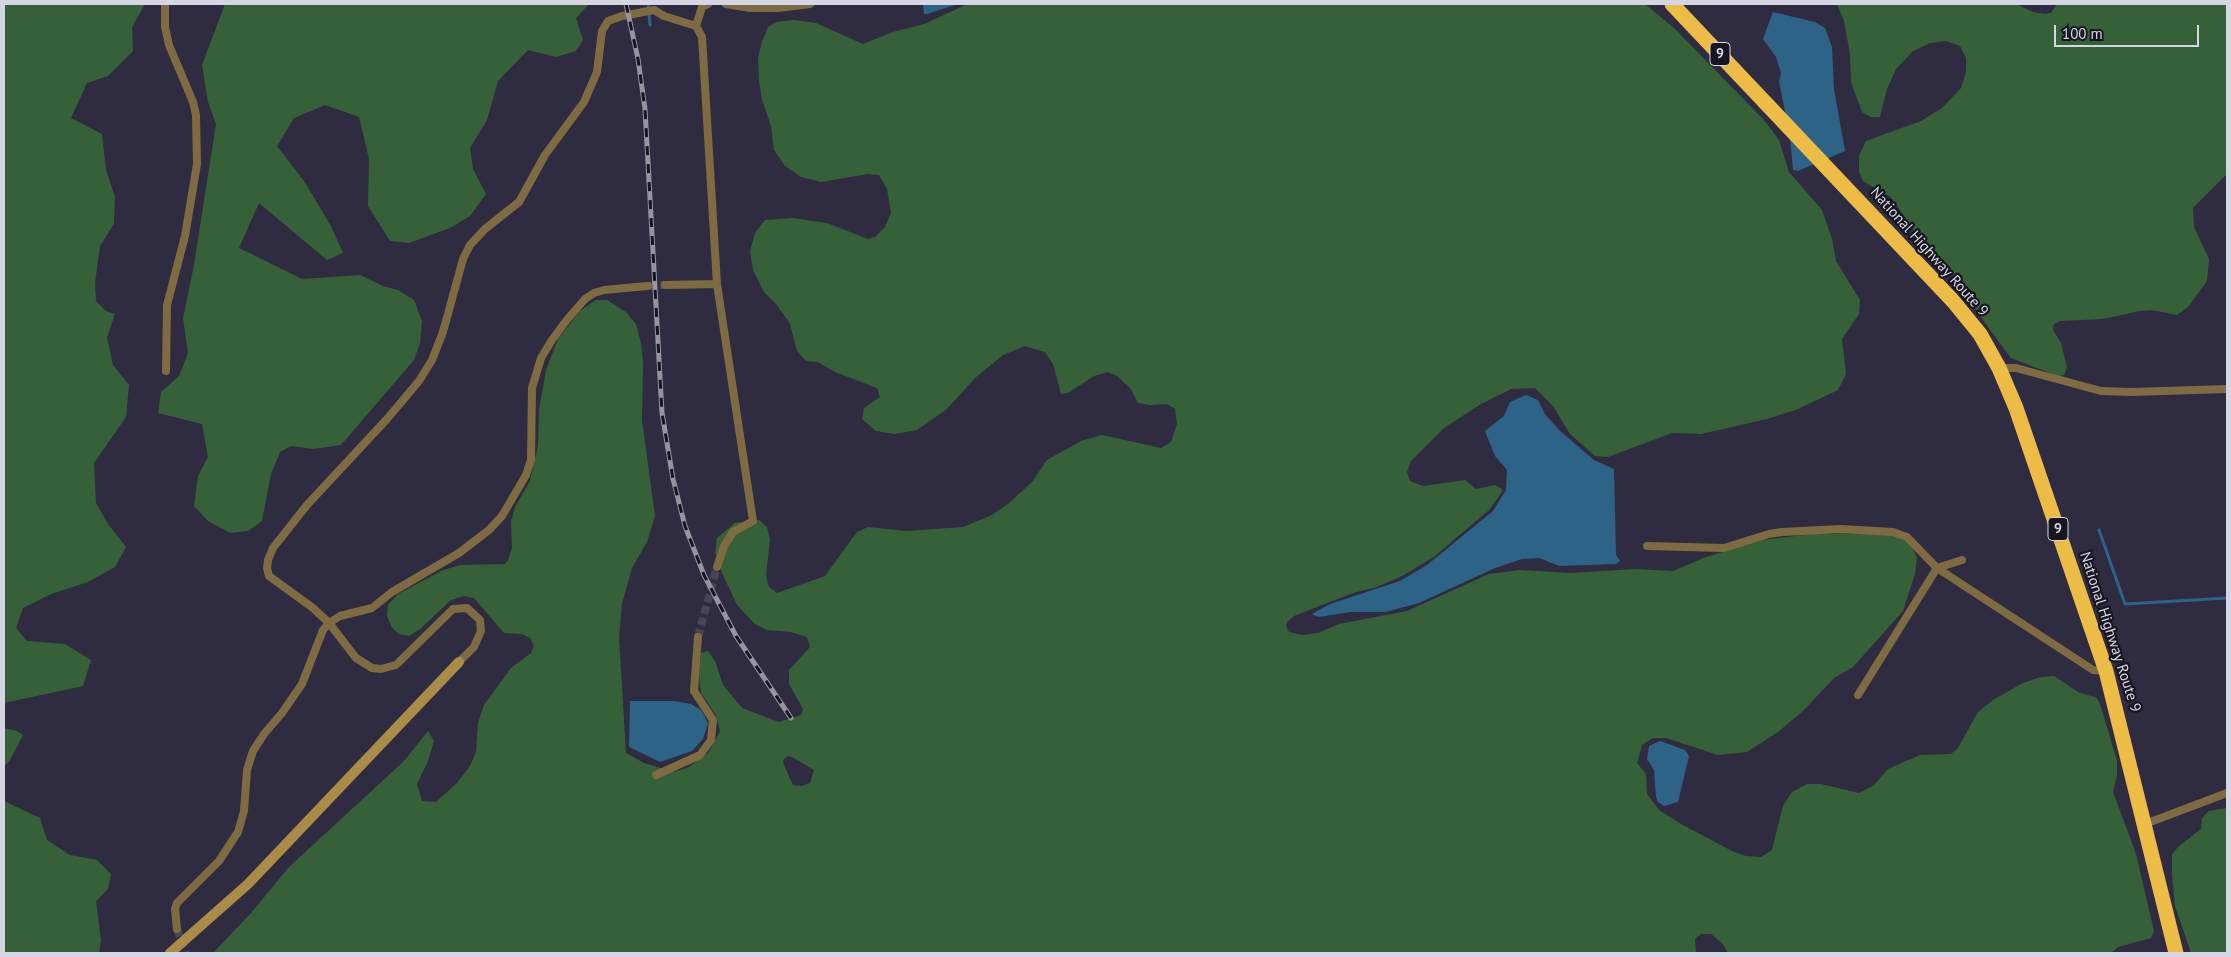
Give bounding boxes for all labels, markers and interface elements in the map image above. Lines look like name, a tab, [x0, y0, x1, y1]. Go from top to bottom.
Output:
scale bar	[2056, 15, 2201, 47]
text: 100 m	[2062, 24, 2103, 43]
road number: 9	[1710, 42, 1730, 66]
street label: National Highway Route 9	[1866, 184, 1992, 320]
road number: 9	[2048, 518, 2068, 540]
street label: National Highway Route 9	[2076, 550, 2144, 714]

